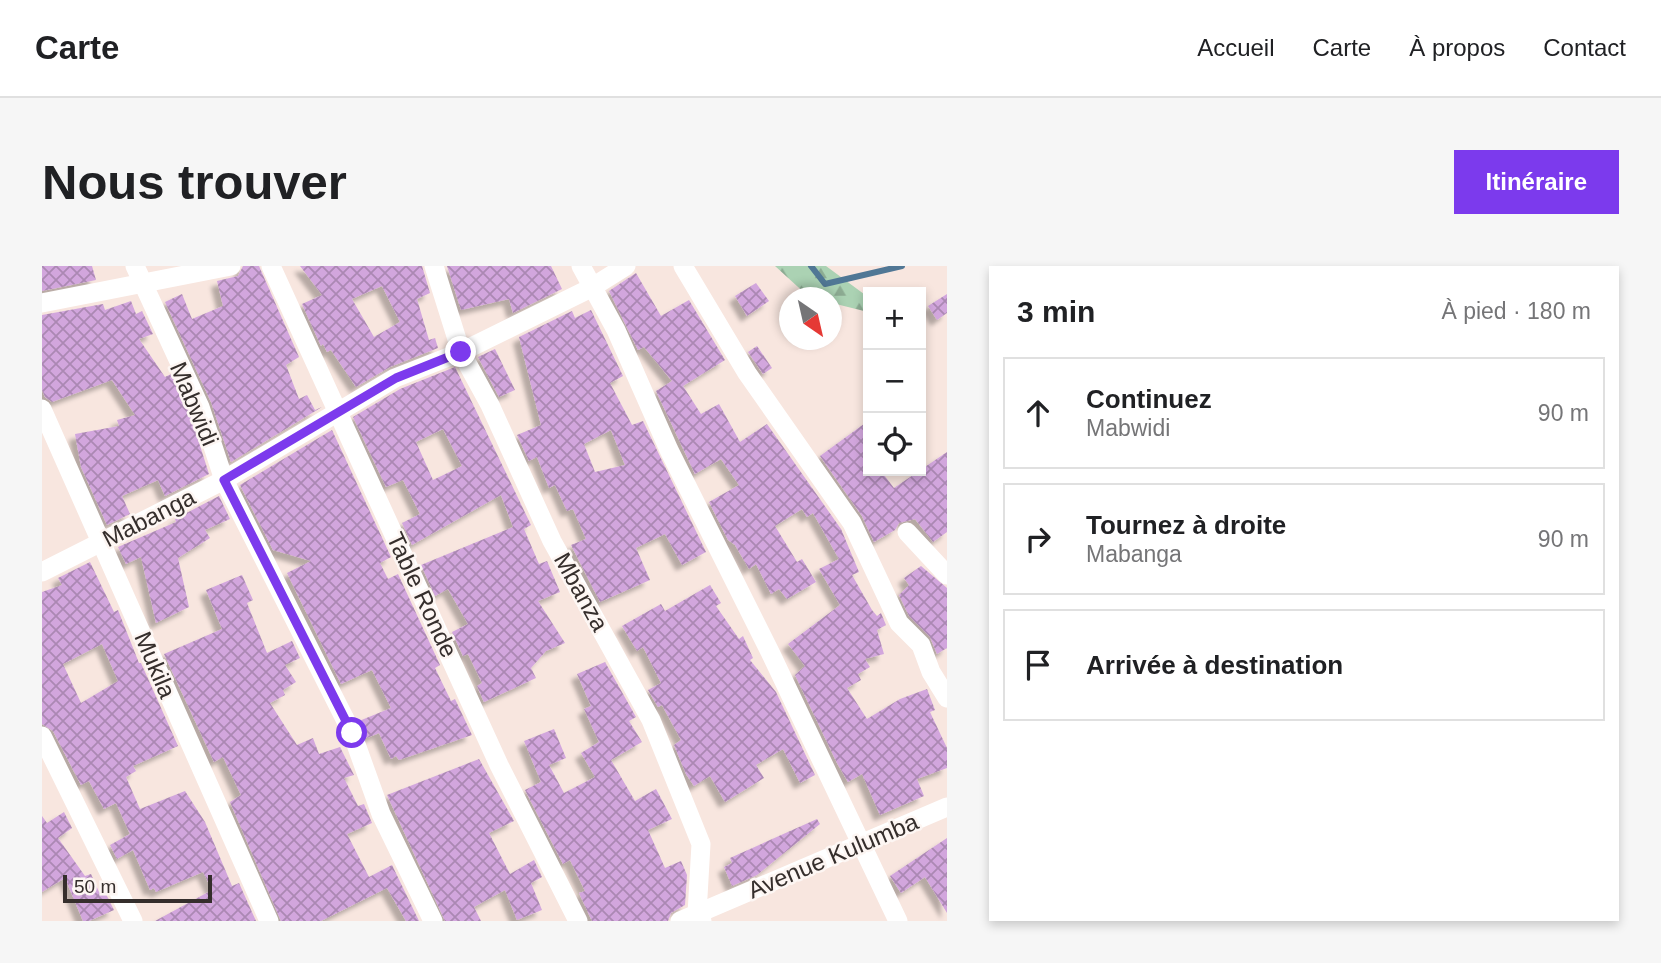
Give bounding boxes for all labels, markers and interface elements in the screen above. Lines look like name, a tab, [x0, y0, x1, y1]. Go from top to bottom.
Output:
text: Carte	[35, 29, 119, 66]
text: Accueil	[1197, 34, 1275, 61]
text: Carte	[1313, 34, 1371, 61]
text: À propos	[1409, 34, 1505, 61]
text: Contact	[1543, 34, 1626, 61]
button: Itinéraire	[1454, 150, 1619, 214]
text: Nous trouver	[42, 155, 347, 209]
north arrow	[779, 287, 842, 350]
map controls	[863, 287, 926, 476]
button: +	[863, 287, 926, 350]
text: 3 min	[1017, 295, 1095, 328]
text: À pied · 180 m	[1441, 298, 1591, 324]
route end	[445, 336, 476, 367]
button: −	[863, 350, 926, 413]
street label: Mabwidi	[165, 358, 224, 450]
text: Continuez	[1086, 384, 1212, 414]
icon: ahead	[1019, 394, 1057, 432]
text: 90 m	[1538, 400, 1589, 426]
button: locate	[863, 413, 926, 476]
text: Mabwidi	[1086, 415, 1170, 441]
street label: Mabanga	[98, 483, 200, 552]
text: Tournez à droite	[1086, 510, 1286, 540]
icon: right	[1019, 520, 1057, 558]
text: 90 m	[1538, 526, 1589, 552]
street label: Table Ronde	[382, 528, 463, 662]
text: Mabanga	[1086, 541, 1182, 567]
street label: Mbanza	[549, 548, 614, 636]
street label: Mukila	[129, 628, 182, 703]
icon: arrive	[1019, 646, 1057, 684]
text: Arrivée à destination	[1086, 650, 1343, 680]
route start	[336, 717, 367, 748]
street label: Avenue Kulumba	[744, 807, 923, 904]
scale bar	[63, 872, 212, 904]
text: 50 m	[74, 876, 116, 897]

